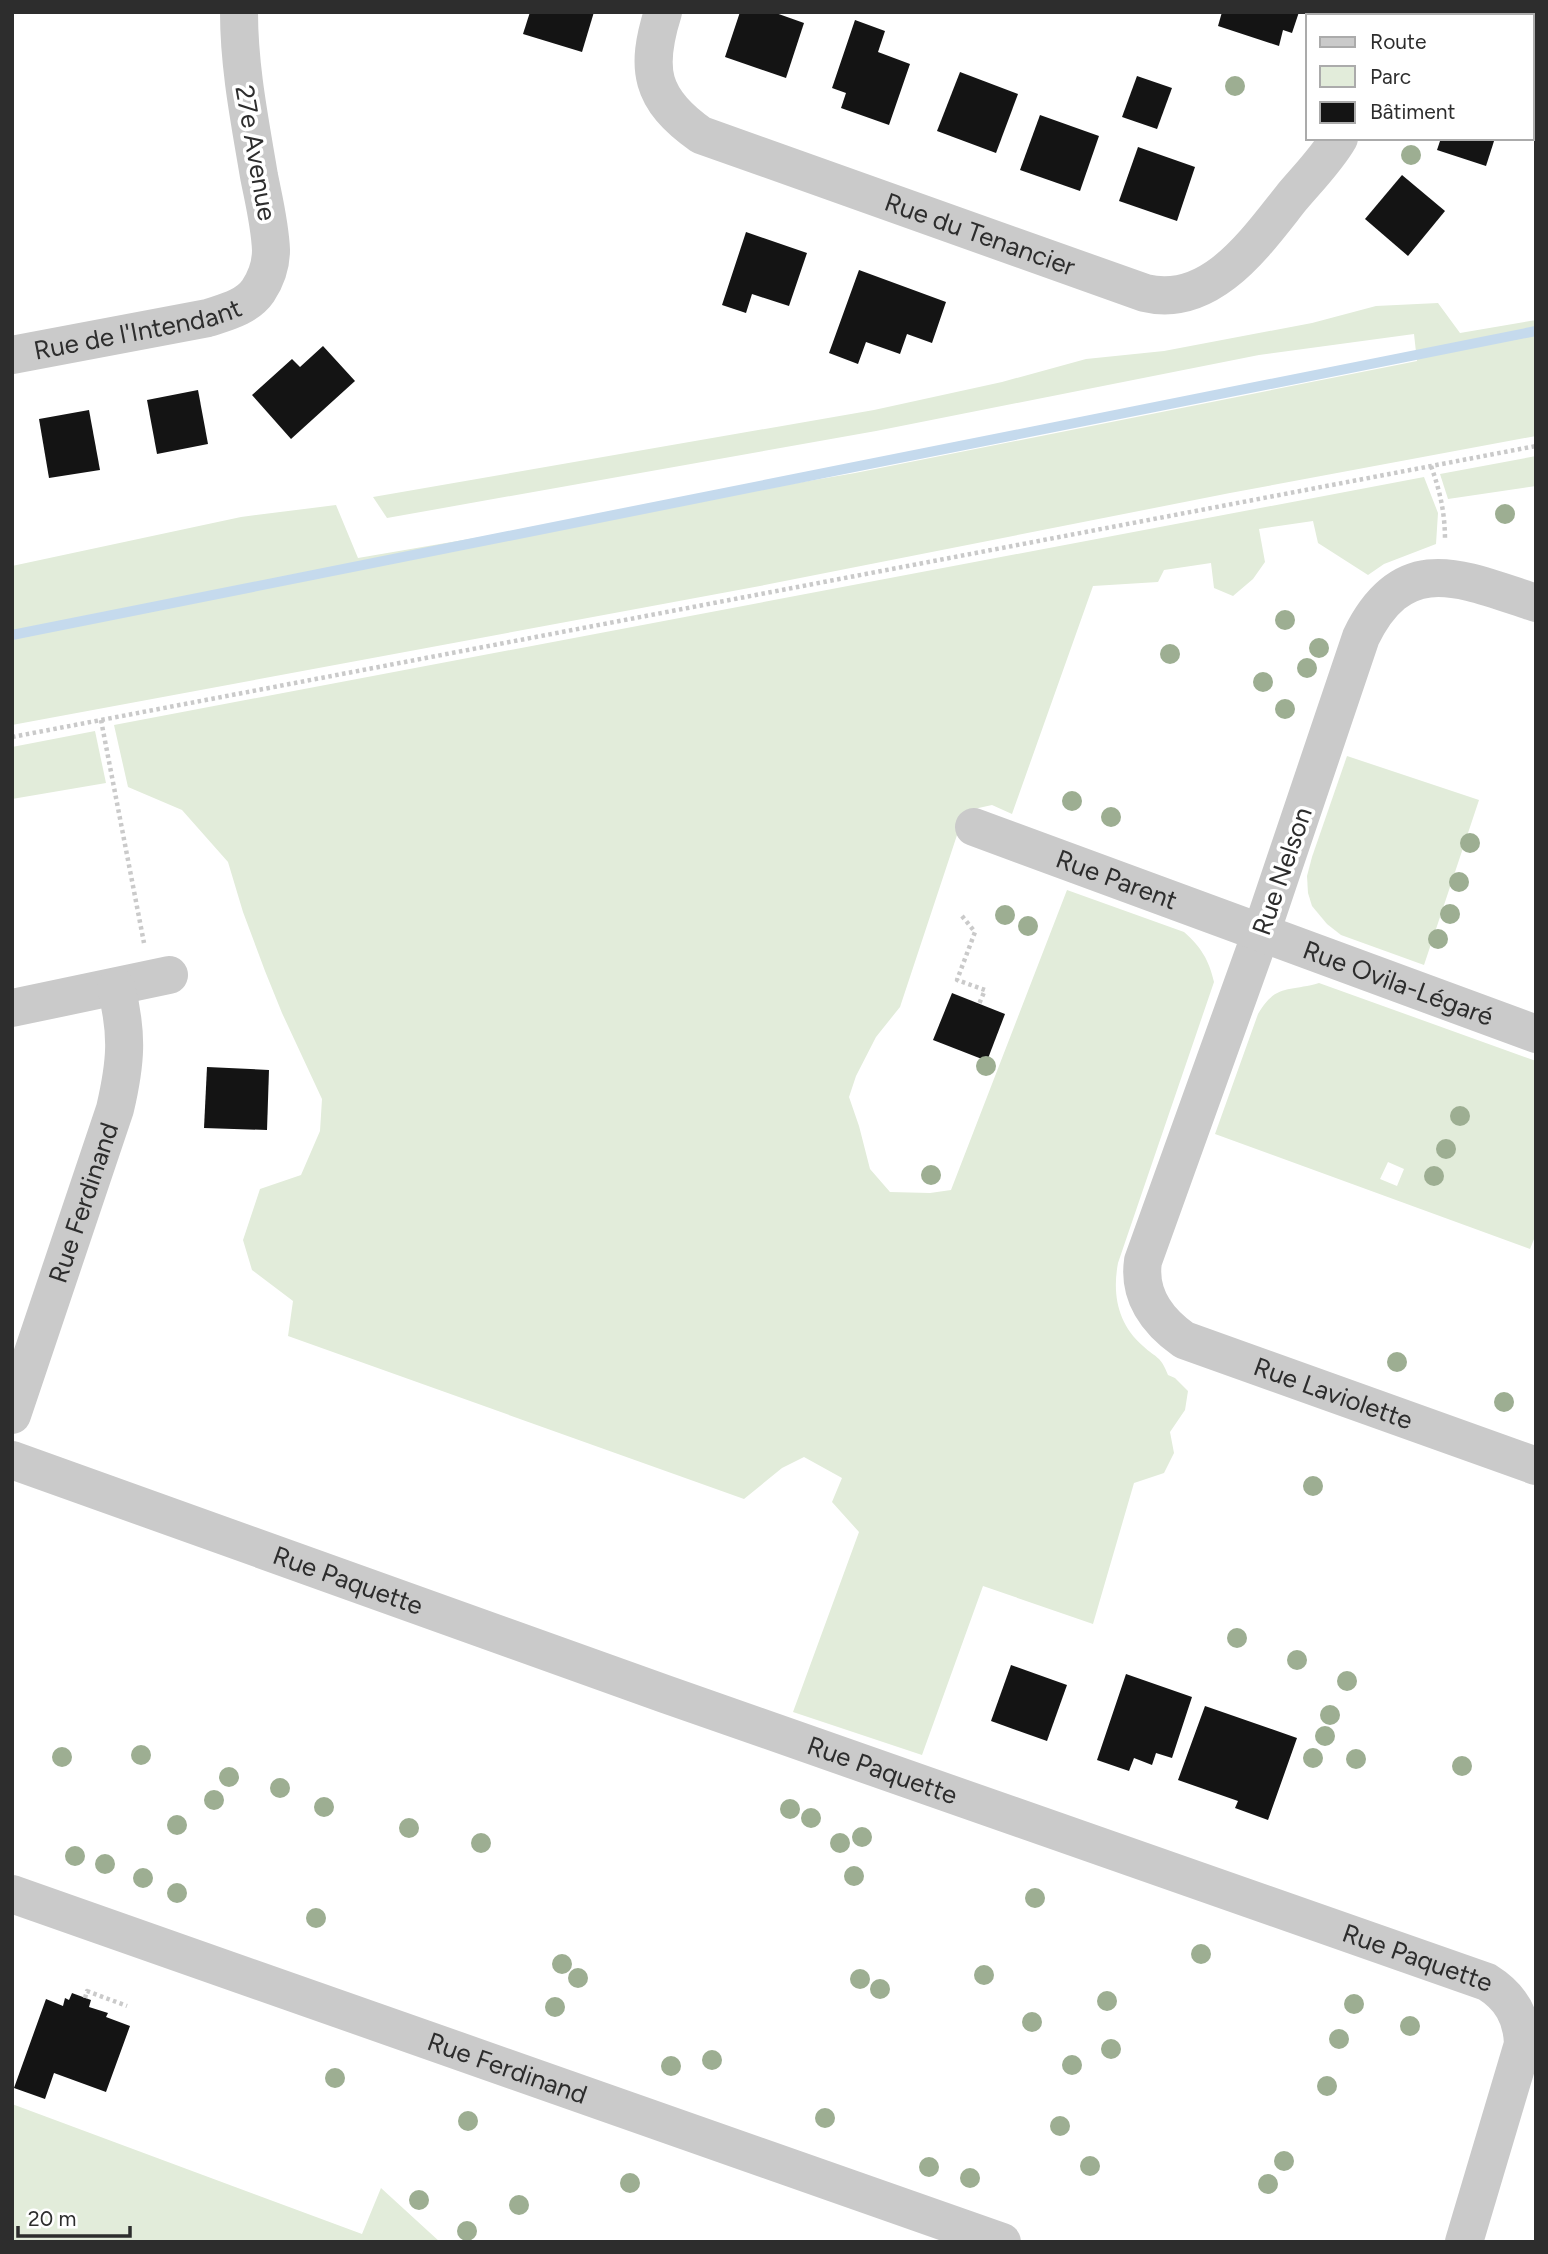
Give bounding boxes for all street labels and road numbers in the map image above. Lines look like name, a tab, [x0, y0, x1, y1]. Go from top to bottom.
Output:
street label: 27e Avenue	[228, 83, 284, 223]
street label: Rue du Tenancier	[880, 186, 1080, 283]
street label: Rue de l'Intendant	[31, 292, 247, 367]
street label: Rue Nelson	[1245, 803, 1319, 939]
street label: Rue Parent	[1052, 843, 1182, 917]
street label: Rue Ovila-Légaré	[1299, 934, 1498, 1033]
street label: Rue Ferdinand	[42, 1118, 125, 1287]
street label: Rue Laviolette	[1249, 1350, 1417, 1437]
street label: Rue Paquette	[269, 1539, 427, 1622]
street label: Rue Paquette	[803, 1729, 962, 1811]
street label: Rue Paquette	[1338, 1917, 1497, 1999]
street label: Rue Ferdinand	[423, 2025, 591, 2111]

